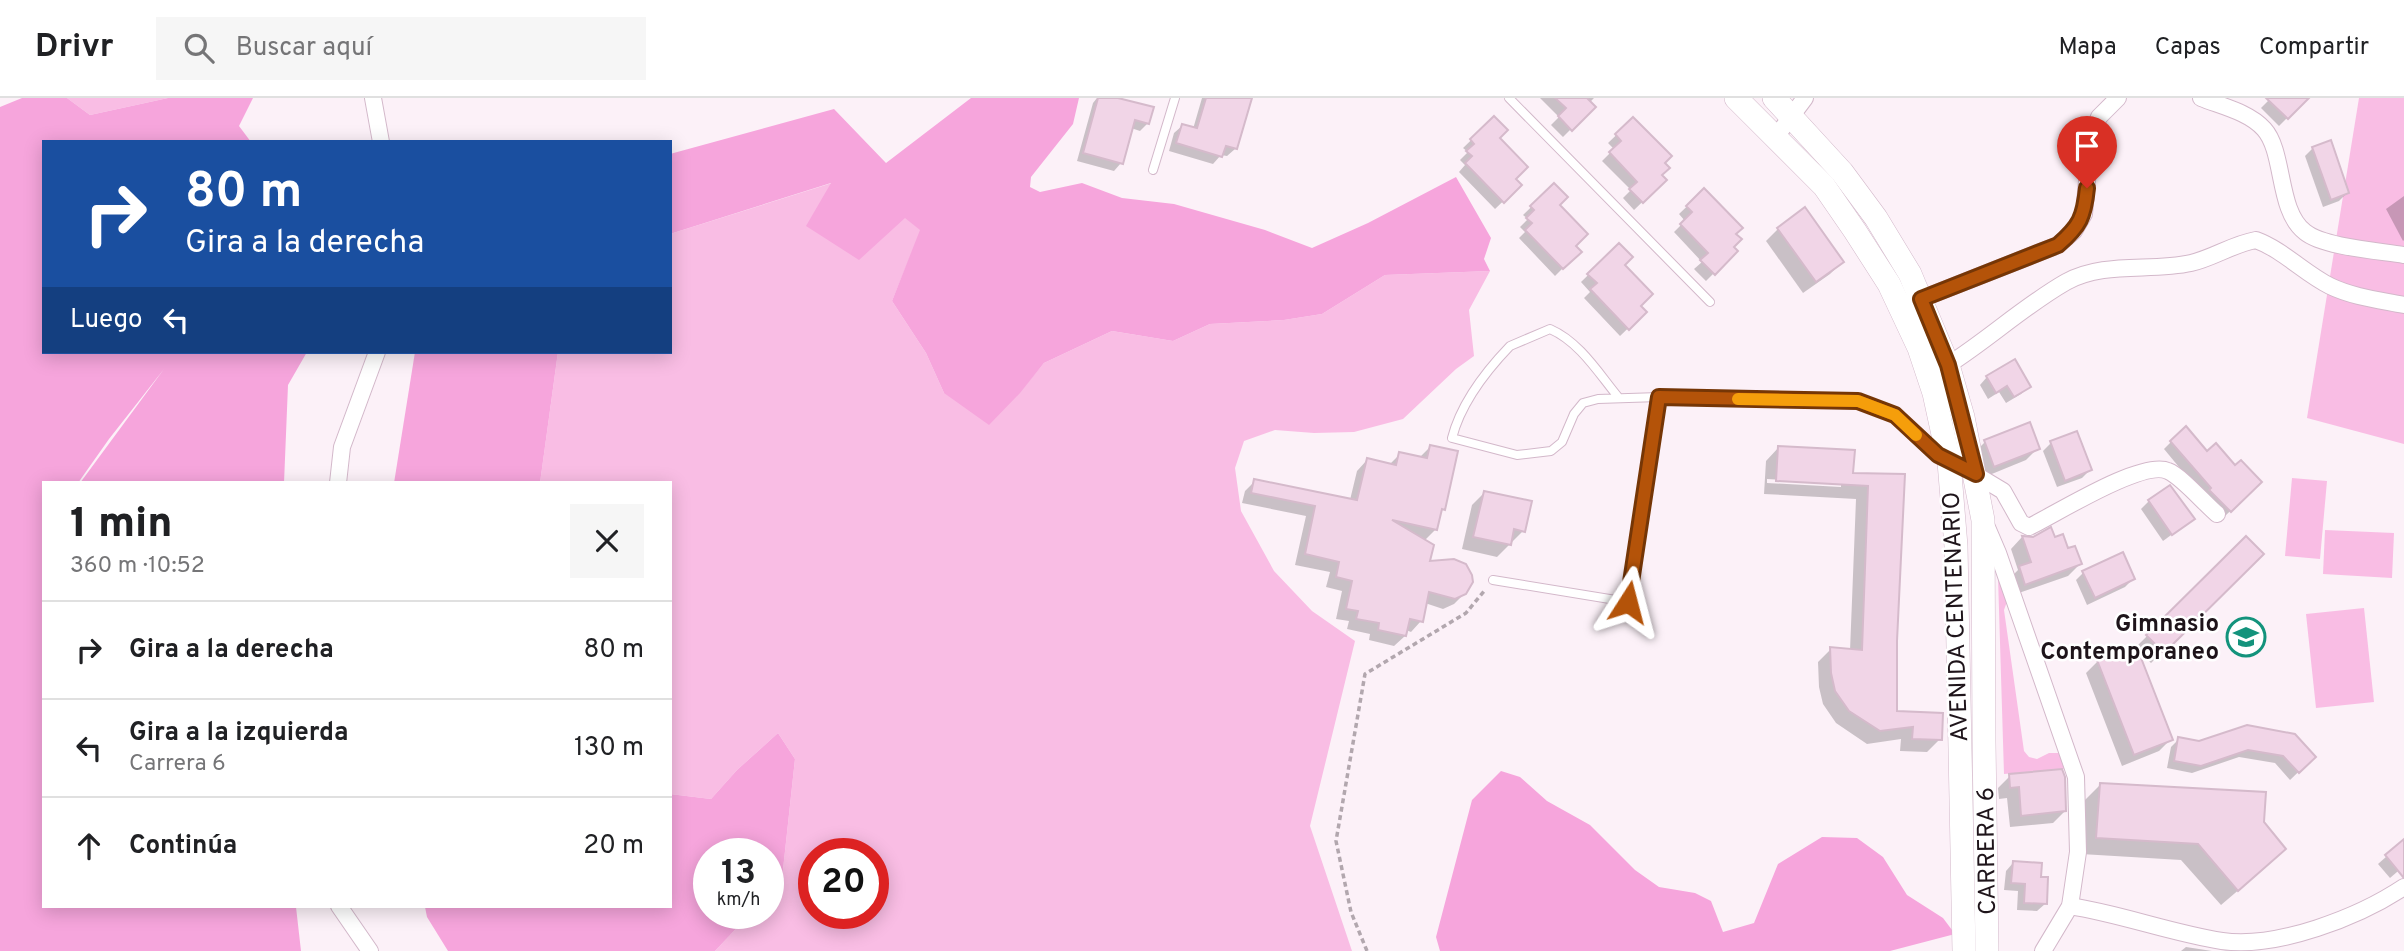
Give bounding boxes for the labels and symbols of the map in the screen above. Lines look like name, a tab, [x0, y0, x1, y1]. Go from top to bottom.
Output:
pin	[2057, 116, 2117, 188]
street label: AVENIDA CENTENARIO	[1938, 491, 1976, 743]
position arrow	[1591, 565, 1665, 639]
place label: Gimnasio Contemporaneo	[2040, 610, 2219, 668]
school or university icon: Gimnasio Contemporaneo	[2225, 616, 2267, 658]
street label: CARRERA 6	[1972, 787, 2004, 915]
speed limit sign: 20	[798, 838, 889, 929]

